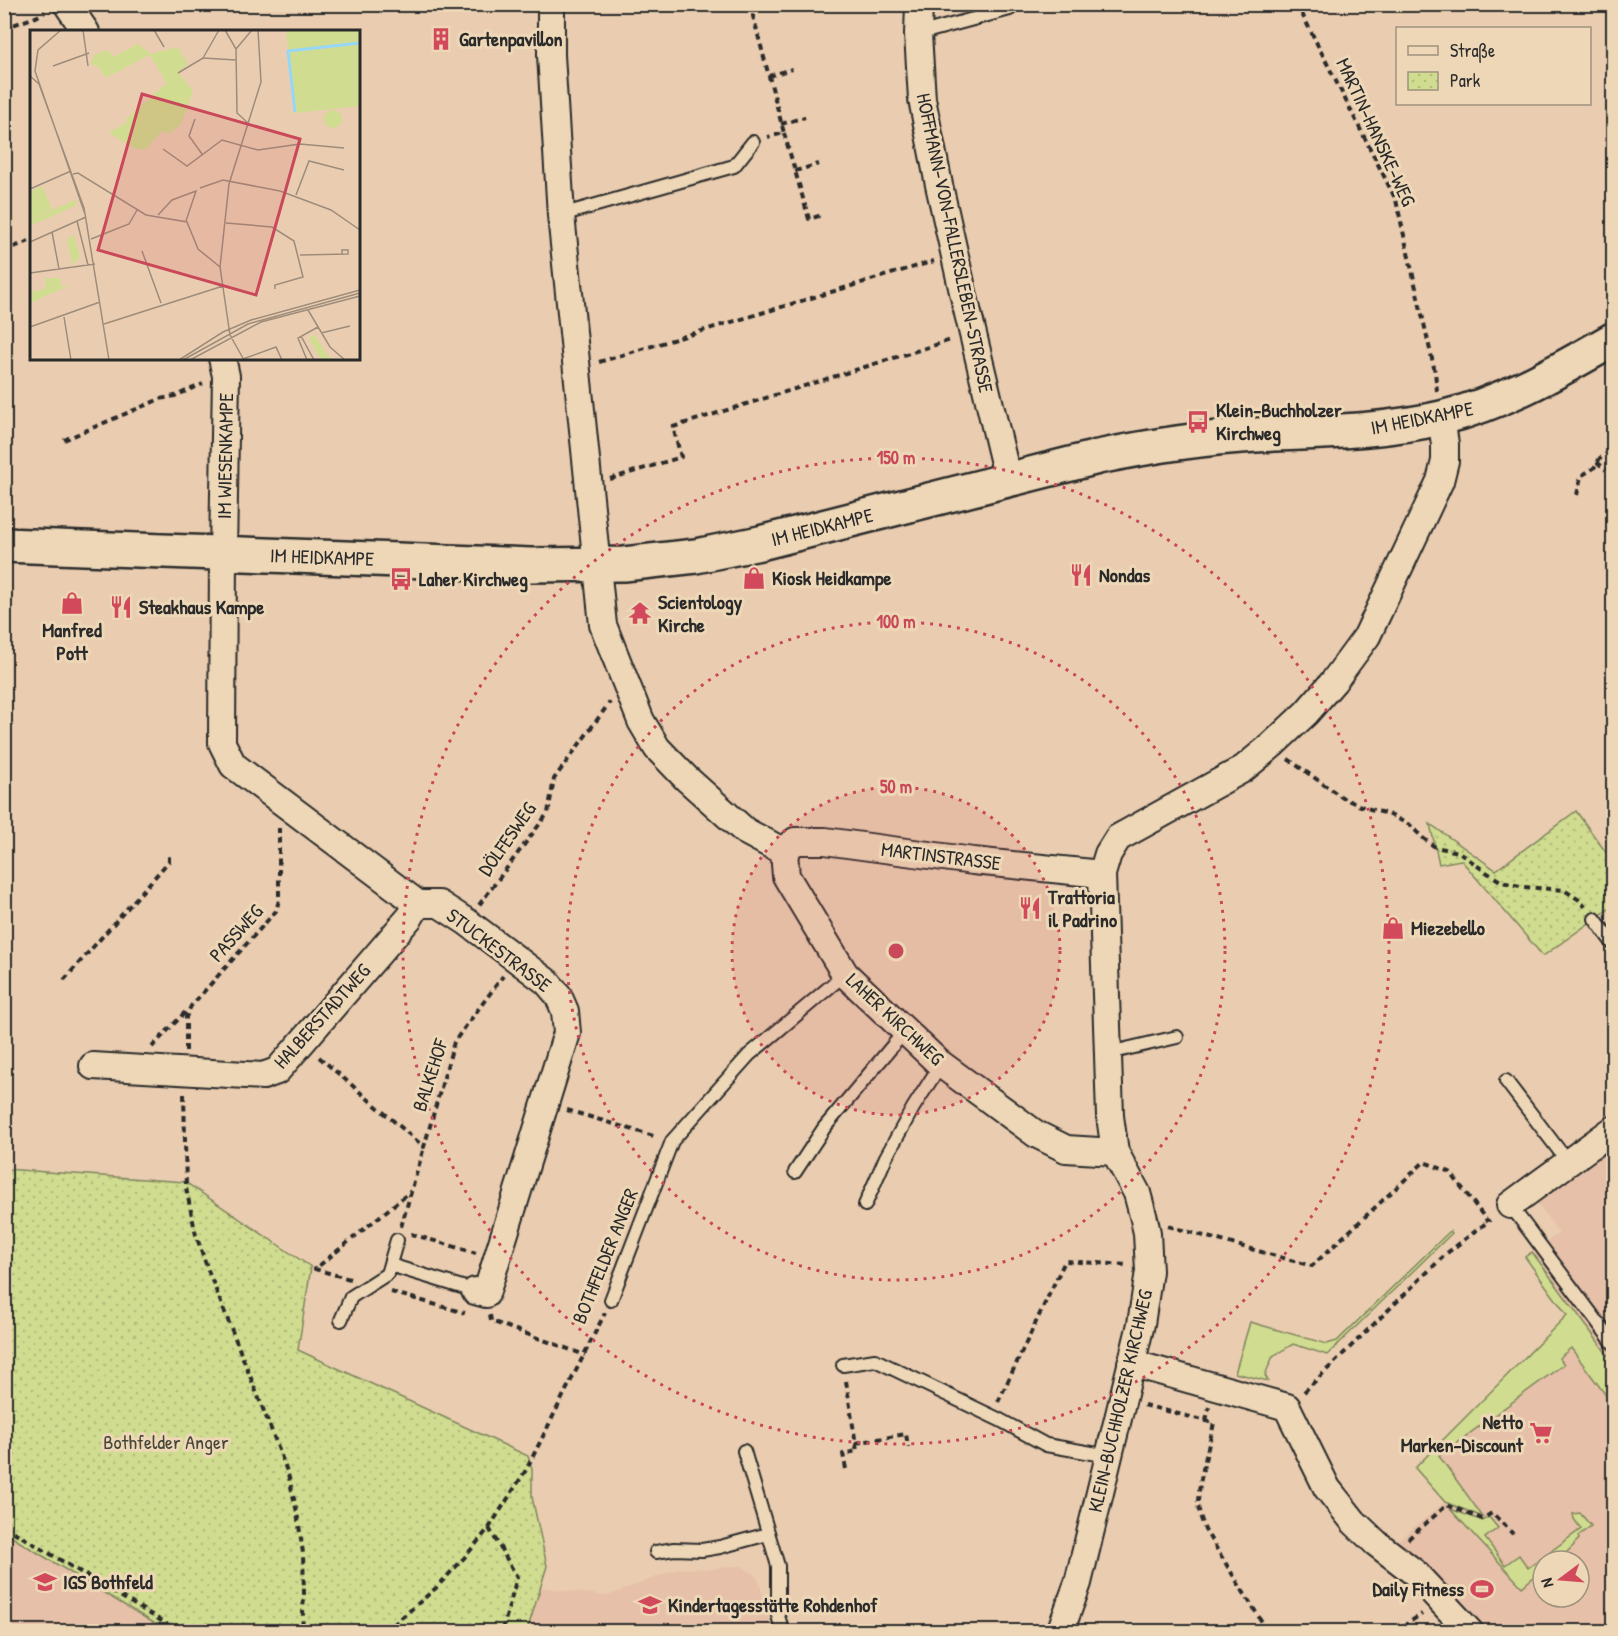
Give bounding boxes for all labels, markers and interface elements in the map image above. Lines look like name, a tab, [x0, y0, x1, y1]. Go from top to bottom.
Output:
place label: Gartenpavillon	[459, 25, 563, 53]
building icon: Gartenpavillon	[428, 26, 454, 52]
legend	[1396, 27, 1591, 105]
inset map	[30, 30, 360, 360]
text: Straße	[1450, 38, 1495, 63]
street label: MARTIN-HANSKE-WEG	[1330, 53, 1423, 211]
text: Park	[1450, 68, 1481, 93]
street label: HOFFMANN-VON-FALLERSLEBEN-STRASSE	[911, 91, 1000, 395]
street label: IM WIESENKAMPE	[210, 392, 239, 519]
street label: IM HEIDKAMPE	[1368, 394, 1476, 441]
place label: Klein-Buchholzer Kirchweg	[1216, 396, 1342, 447]
bus stop icon: Klein-Buchholzer Kirchweg	[1185, 409, 1211, 435]
text: 150 m	[877, 445, 915, 470]
street label: IM HEIDKAMPE	[768, 501, 876, 552]
street label: IM HEIDKAMPE	[269, 541, 375, 572]
place label: Nondas	[1099, 561, 1150, 588]
restaurant icon: Nondas	[1068, 562, 1094, 588]
place label: Kiosk Heidkampe	[772, 564, 891, 592]
place label: Laher Kirchweg	[419, 565, 528, 593]
shop icon: Kiosk Heidkampe	[741, 565, 767, 591]
bus stop icon: Laher Kirchweg	[388, 566, 414, 592]
place label: Scientology Kirche	[658, 588, 743, 638]
shop icon: Manfred Pott	[59, 590, 85, 616]
place label: Steakhaus Kampe	[139, 593, 264, 621]
restaurant icon: Steakhaus Kampe	[108, 594, 134, 620]
temple icon: Scientology Kirche	[627, 600, 653, 626]
text: 100 m	[876, 609, 916, 634]
place label: Manfred Pott	[42, 616, 102, 666]
text: 50 m	[880, 774, 912, 799]
street label: DÖLFESWEG	[471, 796, 542, 881]
street label: MARTINSTRASSE	[880, 835, 1002, 876]
place label: Trattoria il Padrino	[1047, 883, 1117, 933]
restaurant icon: Trattoria il Padrino	[1017, 895, 1043, 921]
street label: PASSWEG	[203, 898, 269, 967]
street label: STUCKESTRASSE	[442, 901, 557, 998]
place label: Miezebello	[1411, 914, 1485, 941]
shop icon: Miezebello	[1380, 915, 1406, 941]
centre of rings	[886, 941, 906, 961]
street label: HALBERSTADTWEG	[267, 957, 376, 1074]
street label: LAHER KIRCHWEG	[841, 966, 950, 1071]
street label: BALKEHOF	[405, 1035, 454, 1115]
street label: BOTHFELDER ANGER	[565, 1184, 644, 1327]
street label: KLEIN-BUCHHOLZER KIRCHWEG	[1081, 1287, 1158, 1515]
place label: Netto Marken-Discount	[1401, 1408, 1524, 1458]
supermarket icon: Netto Marken-Discount	[1528, 1420, 1554, 1446]
park label: Bothfelder Anger	[103, 1428, 229, 1455]
north arrow	[1531, 1549, 1591, 1609]
place label: IGS Bothfeld	[63, 1568, 153, 1595]
school or university icon: IGS Bothfeld	[32, 1569, 58, 1595]
place label: Daily Fitness	[1373, 1575, 1464, 1603]
sports icon: Daily Fitness	[1469, 1576, 1495, 1602]
text: N	[1535, 1576, 1558, 1590]
place label: Kindertagesstätte Rohdenhof	[668, 1591, 878, 1619]
school or university icon: Kindertagesstätte Rohdenhof	[637, 1592, 663, 1618]

